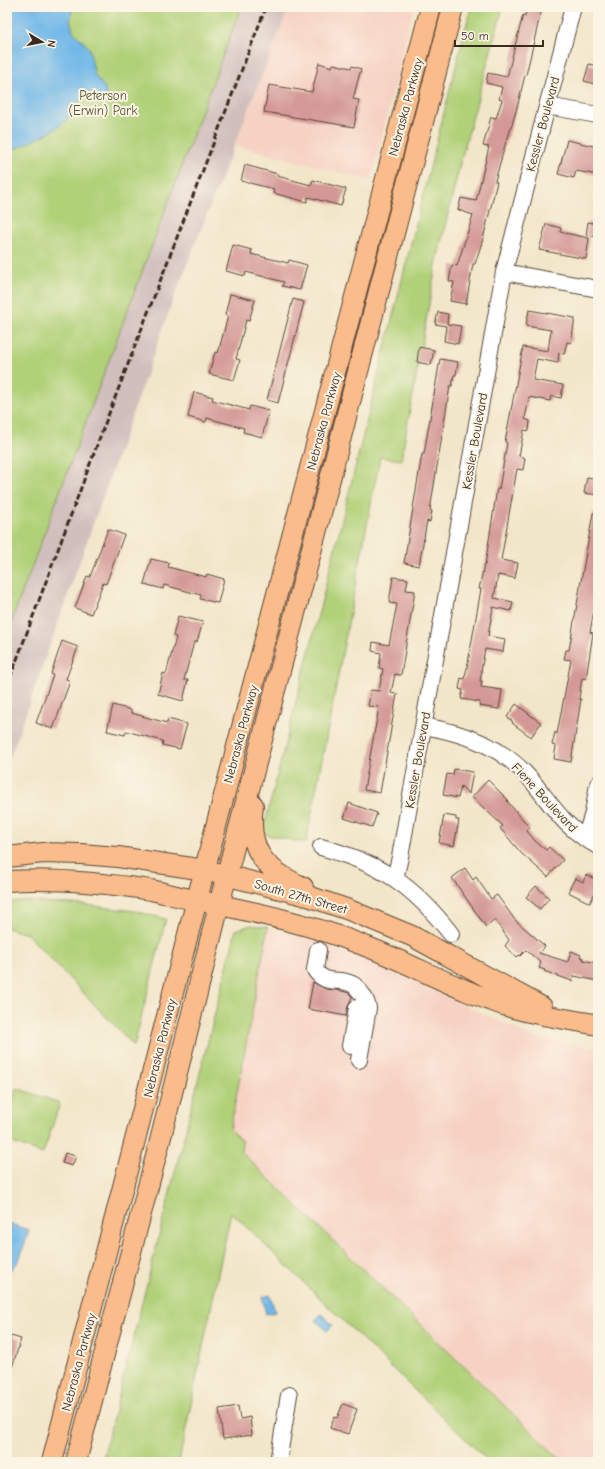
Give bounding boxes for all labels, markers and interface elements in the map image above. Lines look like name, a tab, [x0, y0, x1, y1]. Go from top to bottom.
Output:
north arrow	[22, 22, 62, 62]
scale bar	[455, 22, 543, 48]
text: 50 m	[461, 29, 489, 43]
text: N	[44, 39, 58, 48]
street label: Nebraska Parkway	[385, 56, 426, 158]
street label: Kessler Boulevard	[523, 75, 562, 173]
park label: Peterson (Erwin) Park	[68, 88, 138, 118]
street label: Nebraska Parkway	[303, 370, 344, 472]
street label: Kessler Boulevard	[459, 392, 490, 491]
street label: Nebraska Parkway	[220, 683, 261, 785]
street label: Kessler Boulevard	[402, 711, 433, 810]
street label: Fiene Boulevard	[509, 759, 581, 835]
street label: South 27th Street	[253, 876, 350, 917]
street label: Nebraska Parkway	[140, 997, 179, 1099]
street label: Nebraska Parkway	[58, 1311, 99, 1413]

